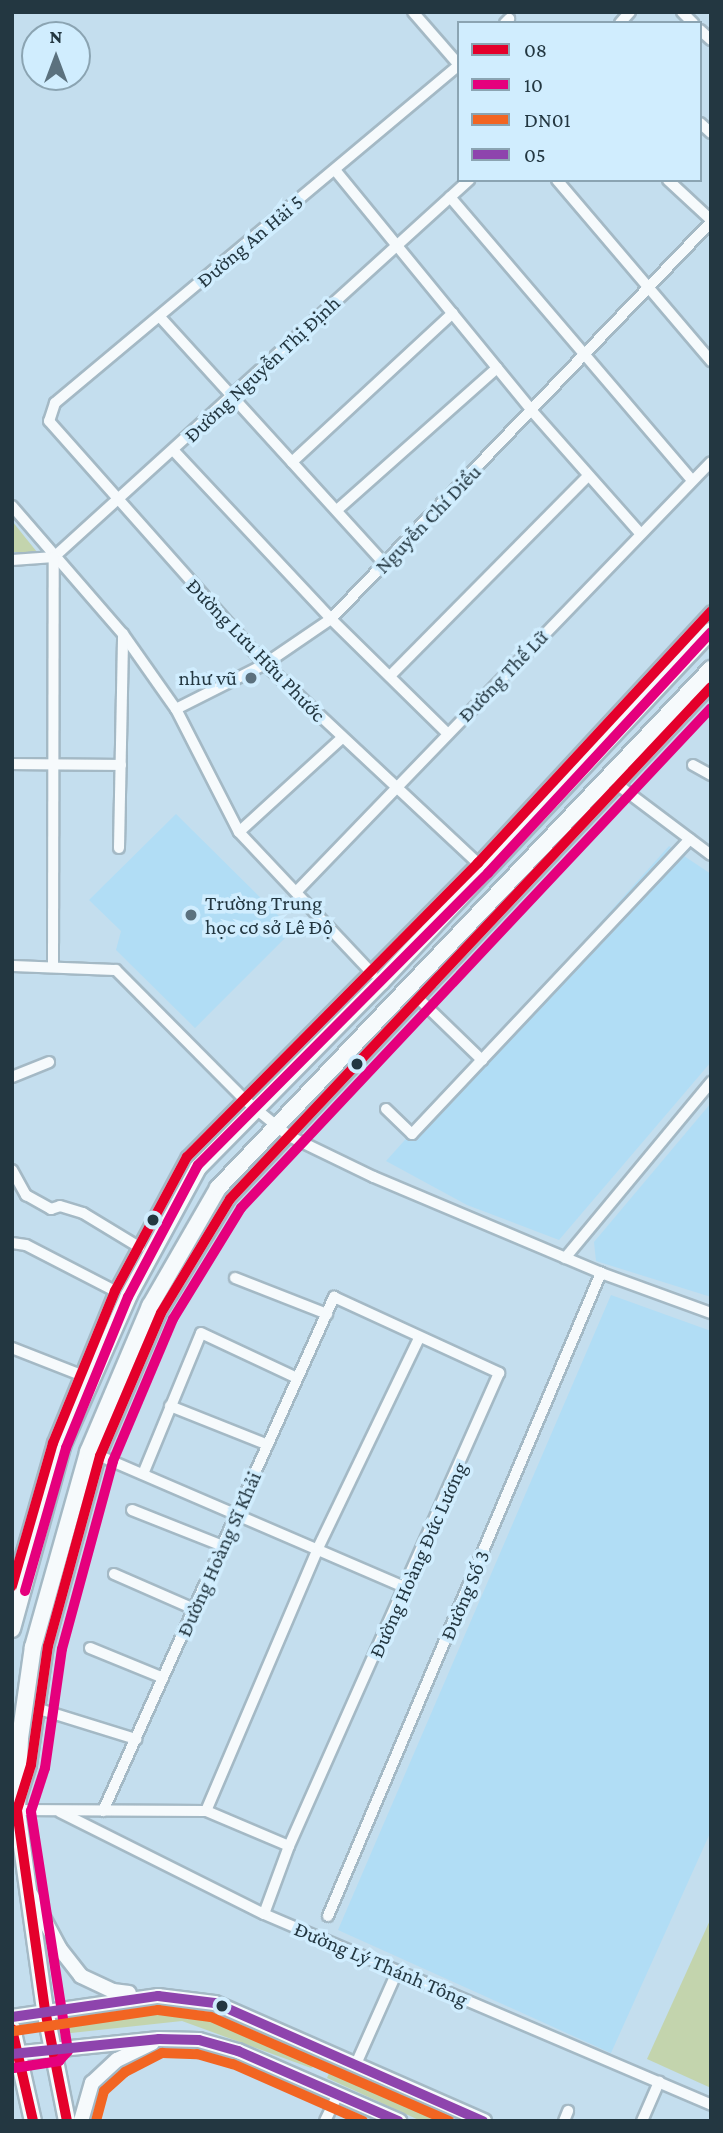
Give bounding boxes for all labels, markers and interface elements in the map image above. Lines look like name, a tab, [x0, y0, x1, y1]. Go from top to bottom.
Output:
north arrow	[21, 21, 91, 91]
legend	[457, 21, 702, 182]
text: N	[50, 26, 62, 47]
text: 08	[524, 38, 547, 62]
text: 10	[524, 73, 543, 97]
text: DN01	[524, 108, 571, 132]
text: 05	[524, 143, 546, 167]
street label: Đường An Hải 5	[192, 189, 308, 293]
street label: Đường Nguyễn Thị Định	[179, 290, 345, 448]
street label: Nguyễn Chí Diểu	[370, 459, 486, 579]
street label: Đường Lưu Hữu Phước	[181, 573, 331, 727]
street label: Đường Thế Lữ	[453, 625, 553, 727]
place label: như vũ	[179, 665, 237, 691]
marker: như vũ	[243, 670, 259, 686]
place label: Trường Trung học cơ sở Lê Độ	[205, 890, 333, 940]
marker: Trường Trung học cơ sở Lê Độ	[183, 907, 199, 923]
unlabelled marker	[350, 1057, 364, 1071]
unlabelled marker	[146, 1213, 160, 1227]
street label: Đường Hoàng Đức Lương	[364, 1458, 472, 1662]
street label: Đường Hoàng Sĩ Khải	[171, 1468, 267, 1640]
street label: Đường Số 3	[435, 1546, 495, 1644]
street label: Đường Lý Thánh Tông	[291, 1916, 471, 2012]
unlabelled marker	[215, 1999, 229, 2013]

